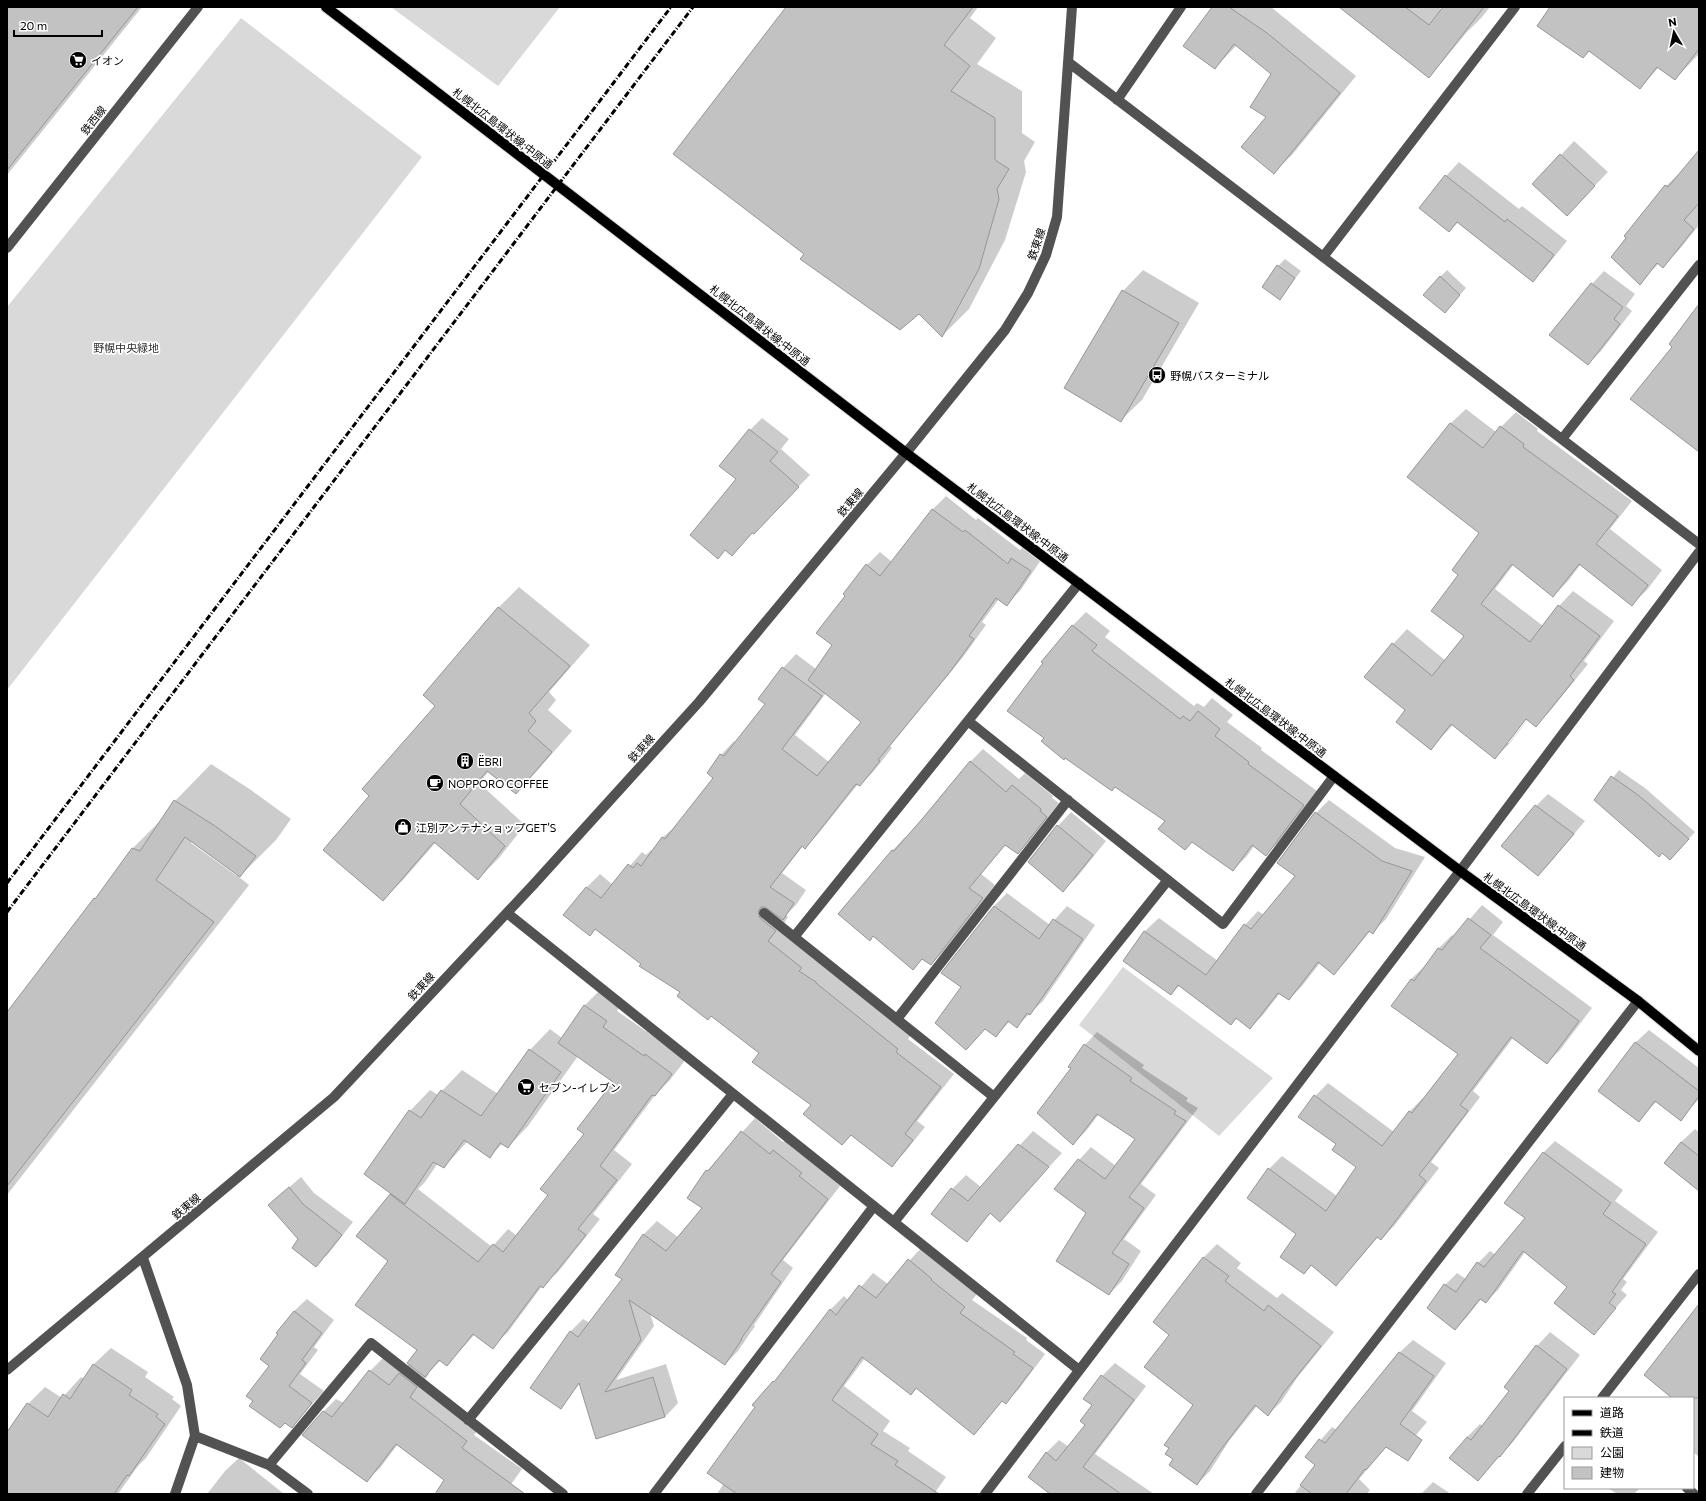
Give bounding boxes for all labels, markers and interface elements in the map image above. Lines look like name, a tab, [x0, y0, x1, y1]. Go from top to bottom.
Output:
scale bar	[14, 12, 102, 38]
north arrow	[1654, 12, 1694, 52]
text: N	[1667, 15, 1677, 29]
text: 20 m	[20, 18, 47, 32]
supermarket icon: イオン	[68, 50, 88, 70]
place label: イオン	[91, 54, 124, 67]
street label: 札幌北広島環状線;中原通	[450, 85, 556, 172]
street label: 鉄西線	[78, 103, 108, 137]
street label: 鉄東線	[1024, 226, 1048, 262]
street label: 札幌北広島環状線;中原通	[707, 282, 813, 369]
park label: 野幌中央緑地	[93, 341, 159, 354]
bus stop icon: 野幌バスターミナル	[1147, 365, 1167, 385]
place label: 野幌バスターミナル	[1170, 369, 1269, 382]
street label: 札幌北広島環状線;中原通	[964, 480, 1071, 565]
street label: 鉄東線	[834, 485, 866, 519]
street label: 札幌北広島環状線;中原通	[1222, 675, 1329, 760]
street label: 鉄東線	[625, 731, 657, 765]
building icon: ËBRI	[455, 751, 475, 771]
place label: ËBRI	[478, 754, 502, 768]
cafe icon: NOPPORO COFFEE	[425, 773, 445, 793]
place label: NOPPORO COFFEE	[448, 777, 549, 790]
shop icon: 江別アンテナショップGET’S	[393, 817, 413, 837]
place label: 江別アンテナショップGET’S	[416, 821, 556, 834]
street label: 札幌北広島環状線;中原通	[1481, 869, 1589, 953]
street label: 鉄東線	[405, 969, 437, 1003]
supermarket icon: セブン-イレブン	[516, 1077, 536, 1097]
place label: セブン-イレブン	[539, 1081, 621, 1094]
street label: 鉄東線	[169, 1190, 203, 1222]
legend	[1564, 1397, 1694, 1489]
text: 道路	[1600, 1405, 1624, 1419]
text: 鉄道	[1600, 1425, 1624, 1439]
text: 公園	[1600, 1445, 1624, 1459]
text: 建物	[1600, 1465, 1624, 1479]

